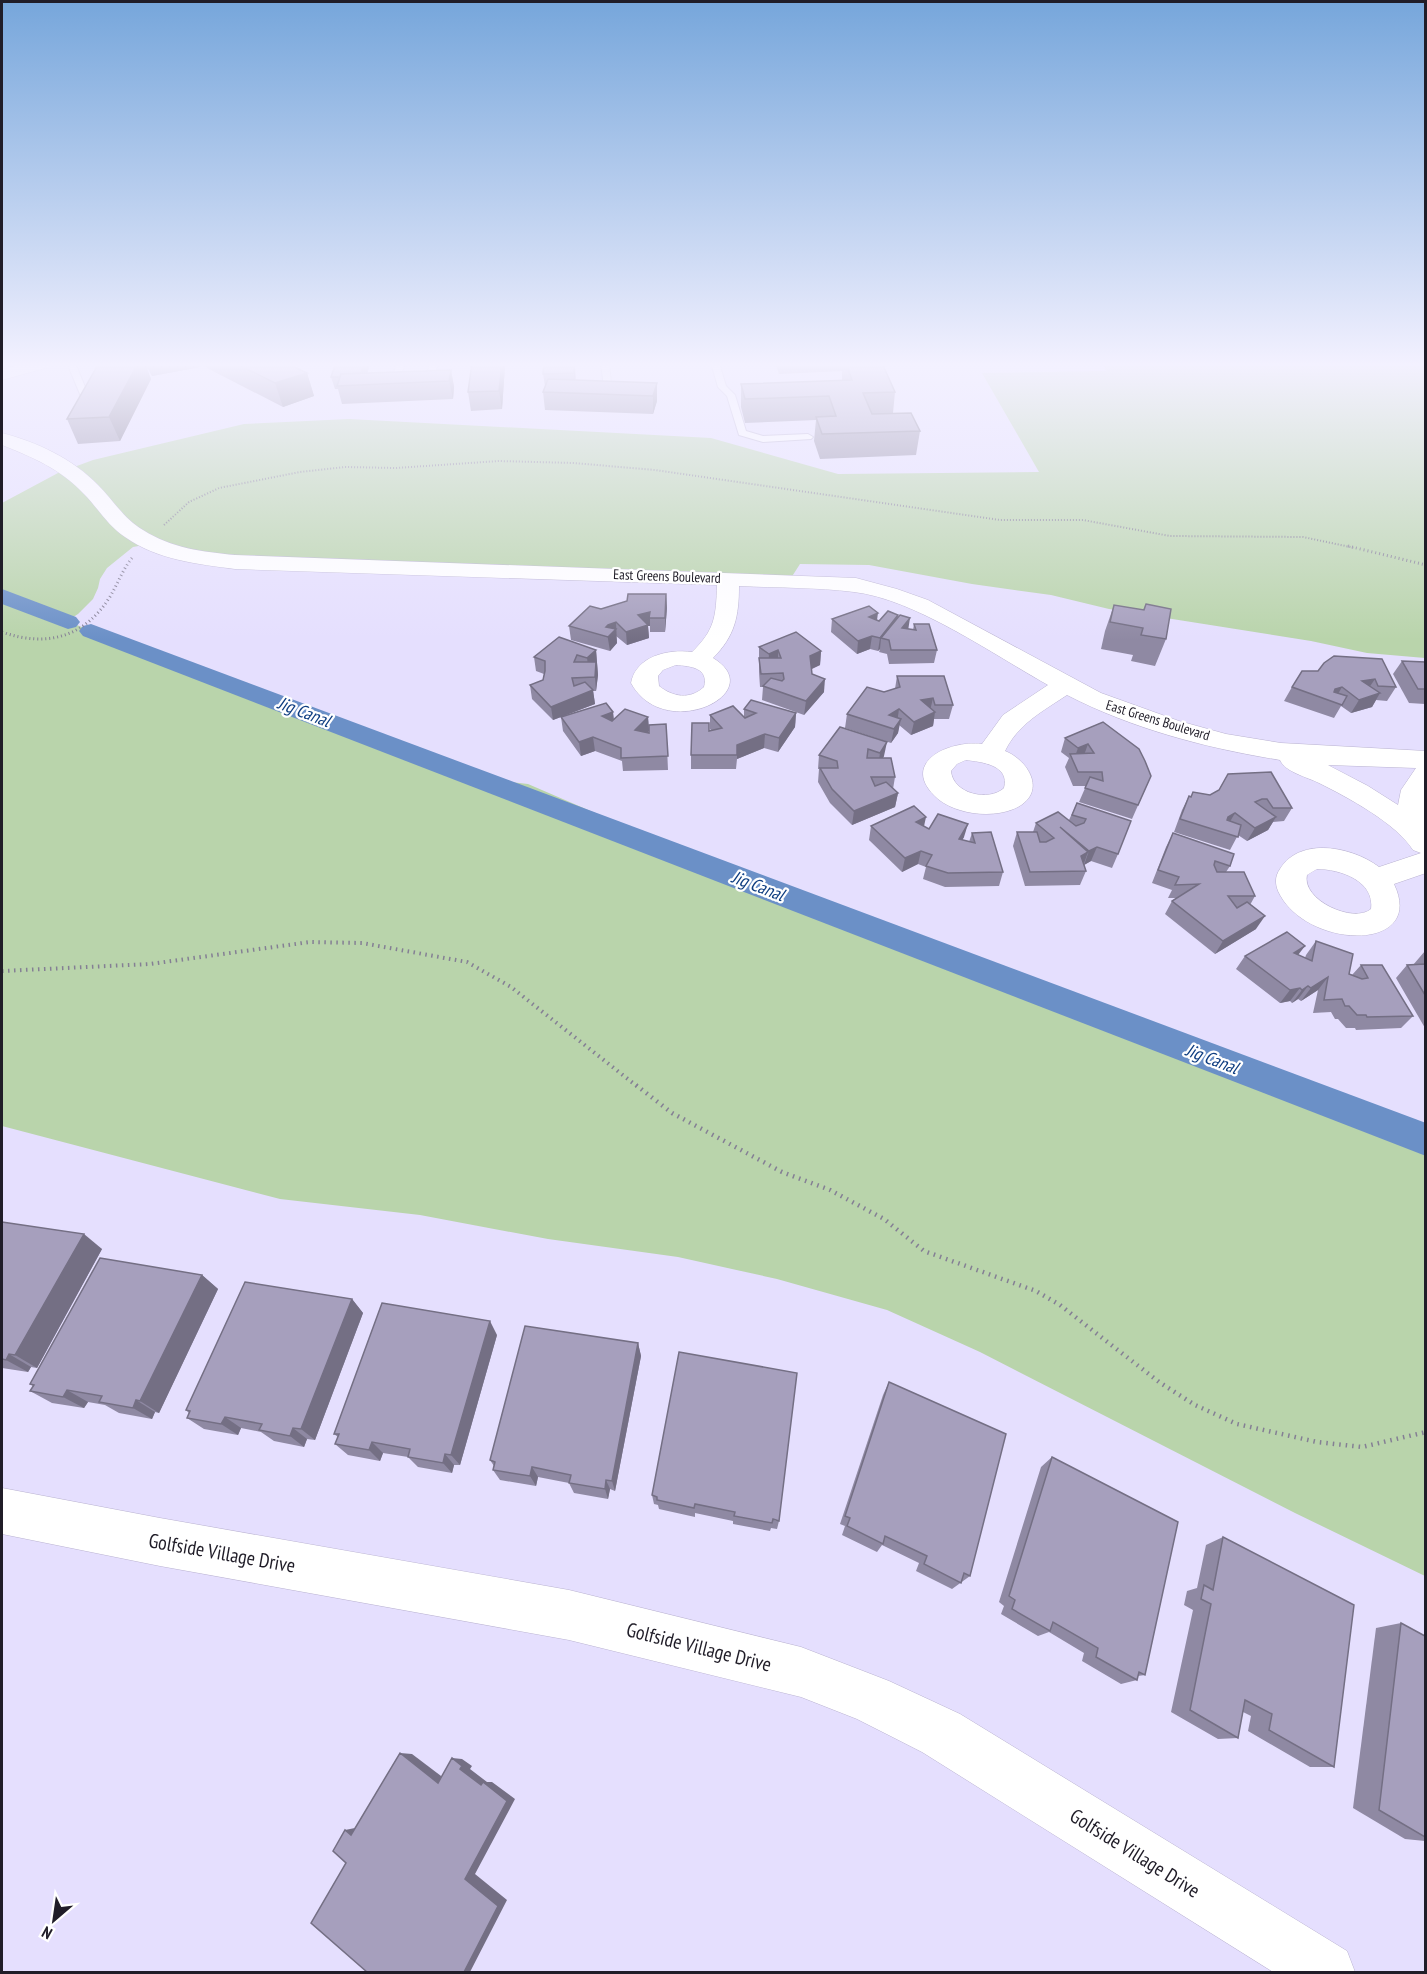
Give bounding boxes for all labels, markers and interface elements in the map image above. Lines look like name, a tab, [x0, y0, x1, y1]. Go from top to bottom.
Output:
street label: East Greens Boulevard	[613, 565, 721, 587]
water label: Jig Canal	[274, 691, 335, 733]
street label: East Greens Boulevard	[1104, 696, 1212, 744]
water label: Jig Canal	[728, 865, 789, 907]
water label: Jig Canal	[1182, 1038, 1243, 1080]
street label: Golfside Village Drive	[147, 1527, 297, 1579]
street label: Golfside Village Drive	[624, 1616, 774, 1678]
street label: Golfside Village Drive	[1065, 1803, 1205, 1903]
north arrow	[24, 1890, 84, 1950]
text: N	[38, 1922, 55, 1944]

